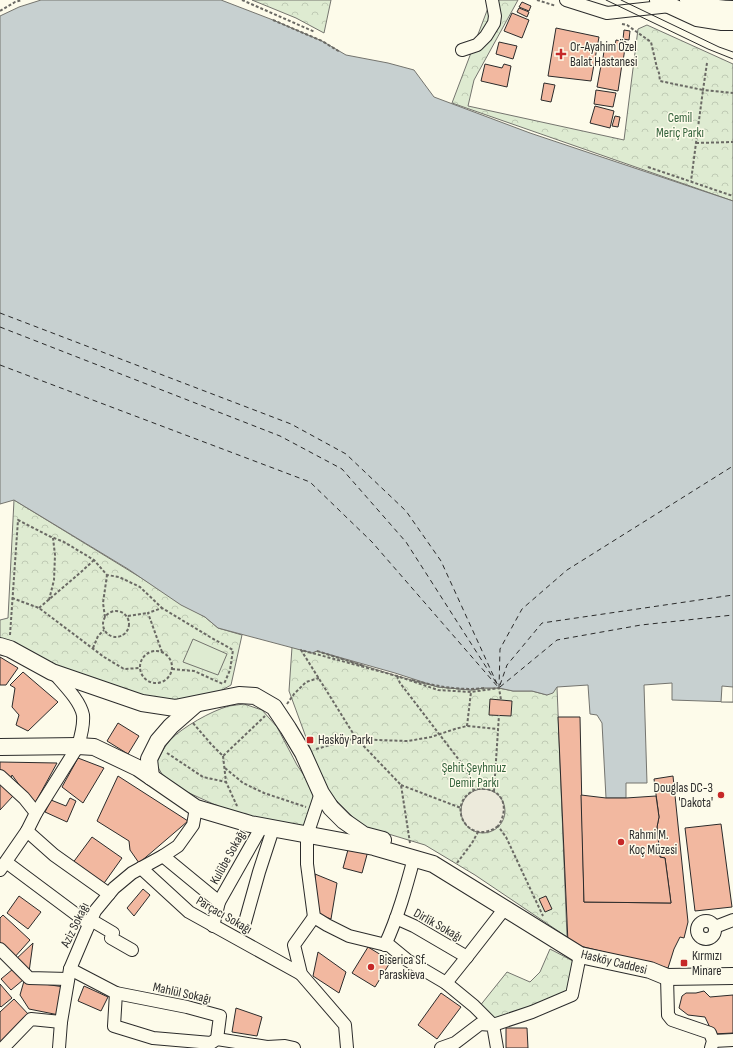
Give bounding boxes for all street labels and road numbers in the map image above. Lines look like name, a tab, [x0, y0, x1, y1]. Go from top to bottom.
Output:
street label: Kulübe Sokağı	[206, 827, 250, 887]
street label: Parçacı Sokağı	[193, 893, 255, 937]
street label: Aziz Sokağı	[57, 900, 93, 951]
street label: Dirlik Sokağı	[411, 905, 465, 945]
street label: Hasköy Caddesi	[579, 946, 649, 978]
street label: Mahlül Sokağı	[151, 979, 213, 1007]

